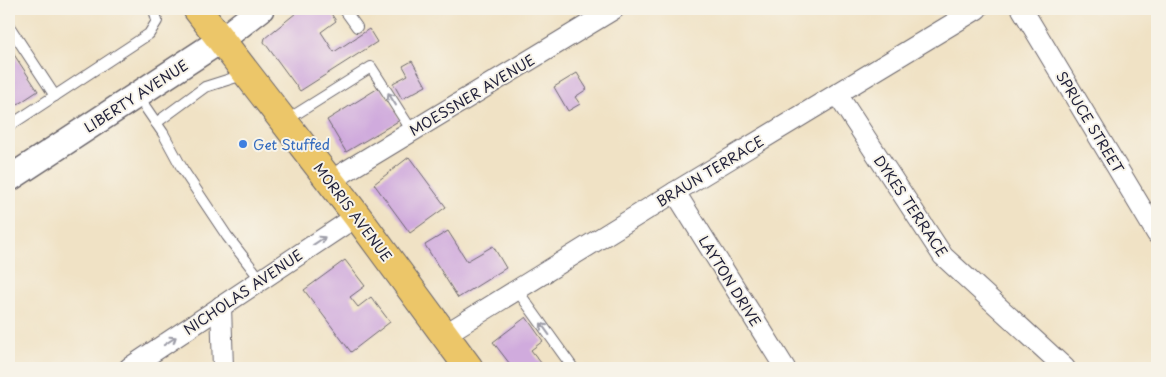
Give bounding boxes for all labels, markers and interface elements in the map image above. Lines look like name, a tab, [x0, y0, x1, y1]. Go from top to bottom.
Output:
street label: MOESSNER AVENUE	[405, 49, 539, 141]
street label: LIBERTY AVENUE	[80, 54, 192, 138]
street label: SPRUCE STREET	[1051, 67, 1129, 177]
one-way arrow	[386, 92, 397, 106]
street label: BRAUN TERRACE	[652, 130, 768, 212]
place label: Get Stuffed	[253, 134, 330, 155]
marker: Get Stuffed	[237, 138, 249, 150]
street label: DYKES TERRACE	[869, 151, 953, 261]
street label: MORRIS AVENUE	[309, 158, 397, 266]
street label: LAYTON DRIVE	[694, 232, 766, 331]
one-way arrow	[312, 236, 326, 246]
street label: NICHOLAS AVENUE	[179, 244, 307, 340]
one-way arrow	[540, 322, 550, 336]
one-way arrow	[162, 336, 176, 346]

